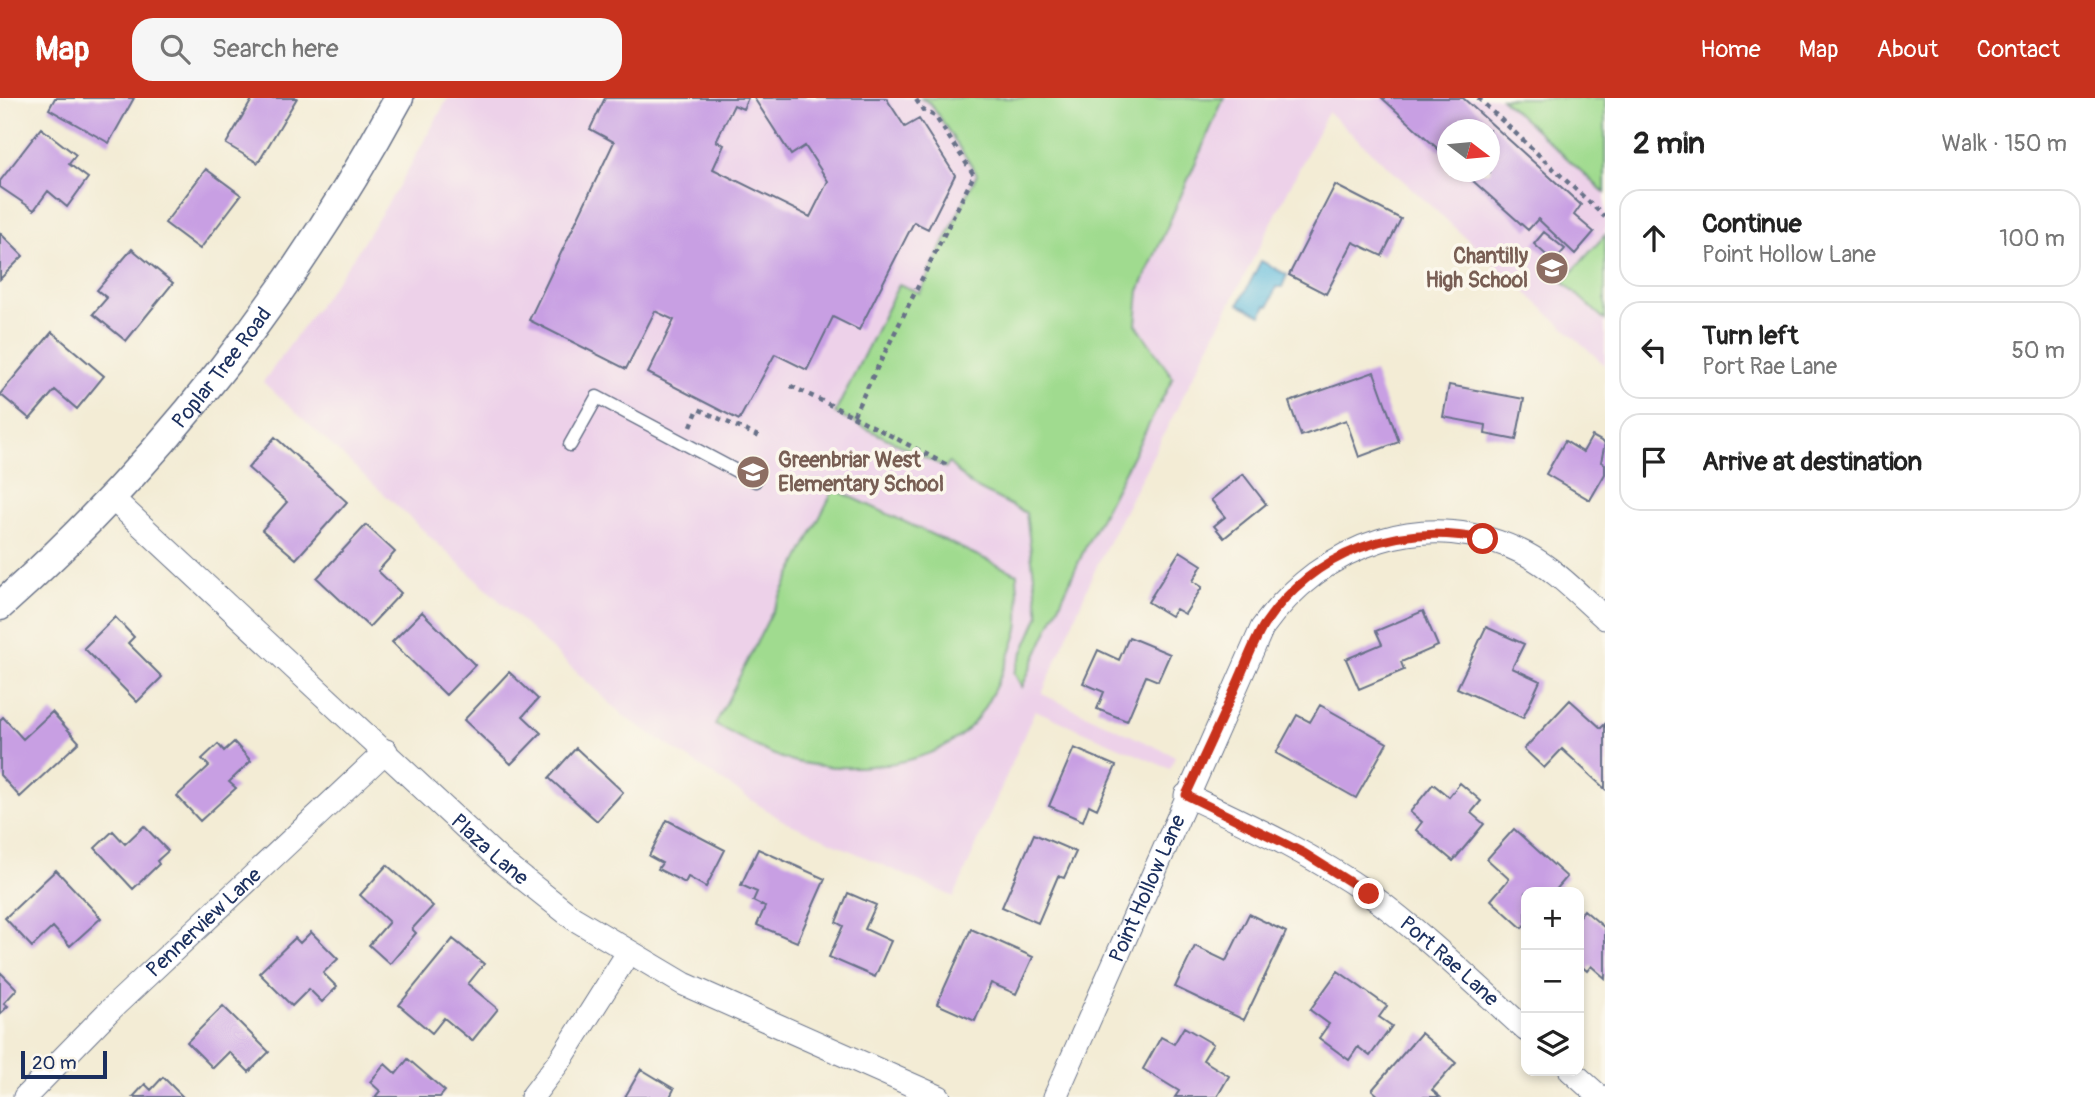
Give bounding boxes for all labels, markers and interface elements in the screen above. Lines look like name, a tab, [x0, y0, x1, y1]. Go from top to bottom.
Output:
search box	[132, 18, 622, 81]
text: Map	[35, 29, 90, 70]
icon: search	[156, 30, 194, 68]
text: Search here	[212, 33, 339, 65]
text: Home	[1700, 35, 1761, 64]
text: Map	[1799, 35, 1839, 64]
text: About	[1877, 35, 1939, 64]
text: Contact	[1977, 35, 2060, 64]
north arrow	[1437, 119, 1500, 182]
text: 2 min	[1633, 125, 1705, 162]
text: Walk · 150 m	[1942, 129, 2067, 158]
text: Continue	[1702, 208, 1802, 240]
icon: ahead	[1635, 219, 1673, 257]
text: 100 m	[1999, 224, 2065, 253]
text: Point Hollow Lane	[1702, 240, 1876, 269]
place label: Chantilly High School	[1425, 243, 1528, 294]
school or university icon: Chantilly High School	[1533, 249, 1571, 287]
street label: Poplar Tree Road	[166, 302, 277, 434]
text: Turn left	[1702, 320, 1798, 352]
icon: left	[1635, 331, 1673, 369]
text: 50 m	[2011, 336, 2065, 365]
text: Port Rae Lane	[1702, 352, 1837, 381]
icon: arrive	[1635, 443, 1673, 481]
text: Arrive at destination	[1702, 446, 1922, 478]
place label: Greenbriar West Elementary School	[778, 447, 944, 498]
school or university icon: Greenbriar West Elementary School	[734, 453, 772, 491]
route start	[1467, 523, 1498, 554]
street label: Plaza Lane	[445, 808, 535, 891]
street label: Point Hollow Lane	[1103, 810, 1192, 966]
street label: Pennerview Lane	[140, 861, 268, 983]
route end	[1353, 878, 1384, 909]
map controls	[1521, 887, 1584, 1076]
button: +	[1521, 887, 1584, 950]
street label: Port Rae Lane	[1394, 910, 1505, 1013]
button: −	[1521, 950, 1584, 1013]
button: layers	[1521, 1013, 1584, 1076]
scale bar	[21, 1048, 107, 1080]
text: 20 m	[32, 1051, 77, 1075]

